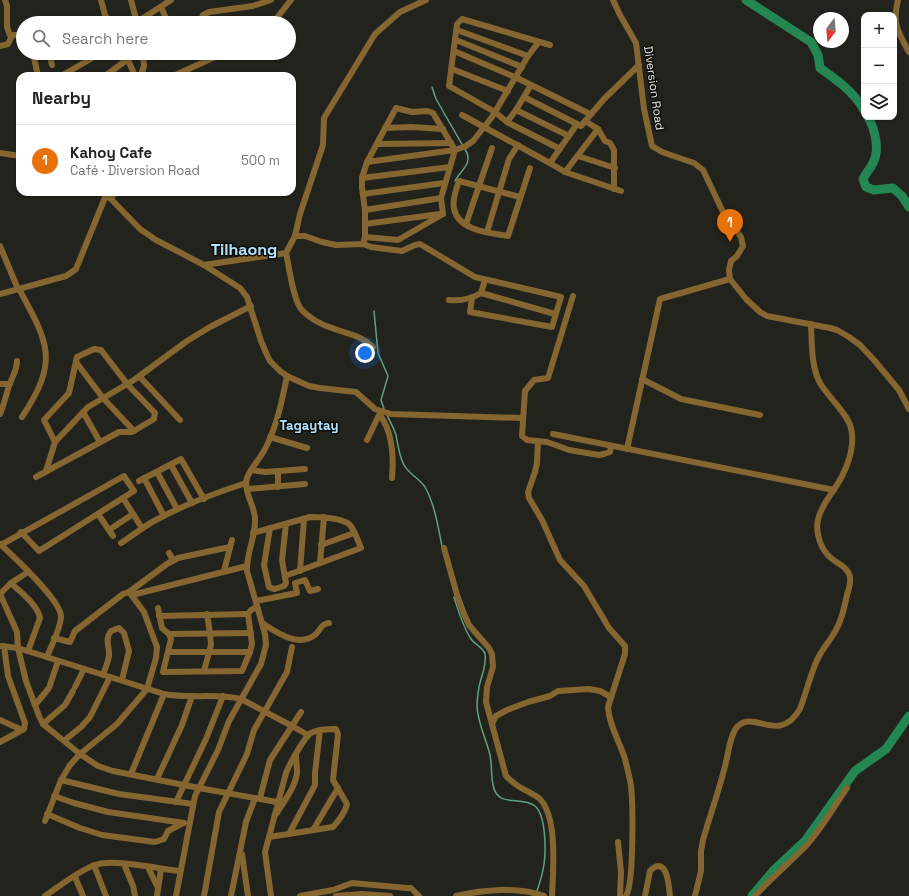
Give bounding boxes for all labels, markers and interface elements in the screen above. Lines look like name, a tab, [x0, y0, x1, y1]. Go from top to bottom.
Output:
north arrow	[813, 12, 849, 48]
map controls	[861, 12, 897, 120]
button: +	[861, 12, 897, 48]
search box	[16, 16, 296, 60]
icon: search	[30, 27, 52, 49]
text: Search here	[62, 29, 148, 48]
street label: Diversion Road	[640, 45, 668, 131]
button: −	[861, 48, 897, 84]
button: layers	[861, 84, 897, 120]
text: Nearby	[32, 87, 91, 109]
text: Kahoy Cafe	[70, 143, 152, 162]
text: 1	[42, 152, 48, 169]
text: 500 m	[241, 152, 280, 169]
text: Café · Diversion Road	[70, 162, 200, 179]
pin: 1	[717, 209, 743, 242]
district label: Tilhaong	[211, 239, 277, 260]
your location	[355, 343, 375, 363]
district label: Tagaytay	[280, 417, 338, 434]

